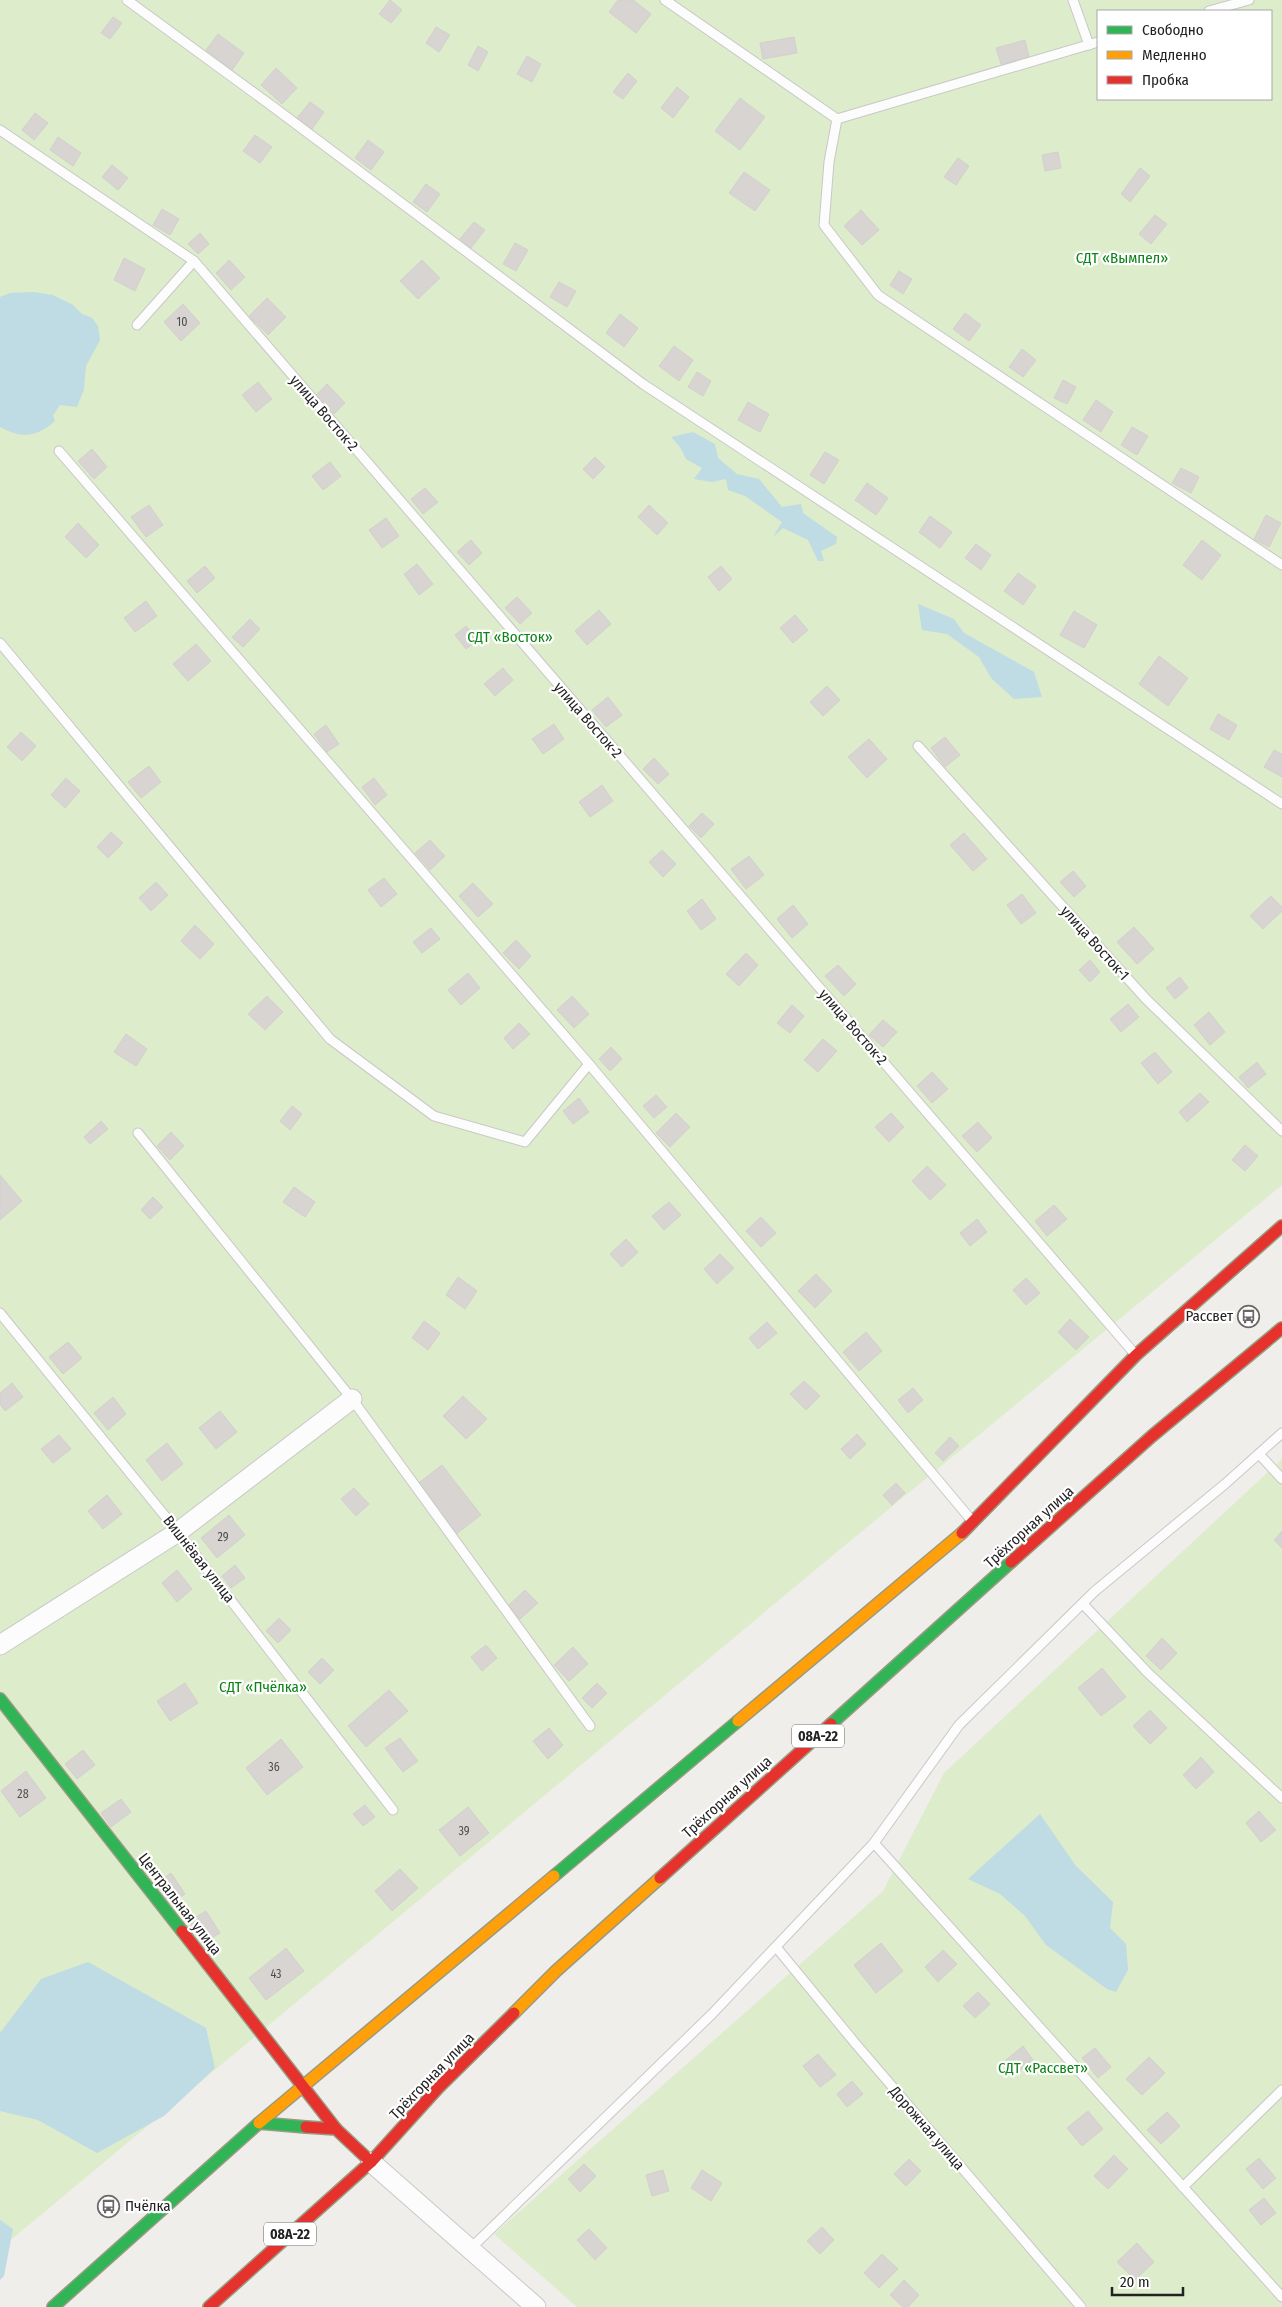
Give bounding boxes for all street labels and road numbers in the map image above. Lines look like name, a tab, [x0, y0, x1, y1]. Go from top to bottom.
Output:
street label: улица Восток-2	[286, 371, 362, 455]
street label: улица Восток-2	[550, 678, 626, 762]
street label: улица Восток-1	[1057, 902, 1133, 984]
street label: улица Восток-2	[815, 985, 891, 1069]
street label: Трёхгорная улица	[981, 1482, 1077, 1572]
street label: Вишнёвая улица	[159, 1512, 239, 1606]
road number: 08А-22	[792, 1724, 844, 1748]
street label: Трёхгорная улица	[679, 1752, 775, 1842]
street label: Центральная улица	[135, 1849, 225, 1959]
street label: Трёхгорная улица	[386, 2029, 478, 2123]
street label: Дорожная улица	[885, 2082, 968, 2174]
road number: 08А-22	[264, 2222, 316, 2246]

